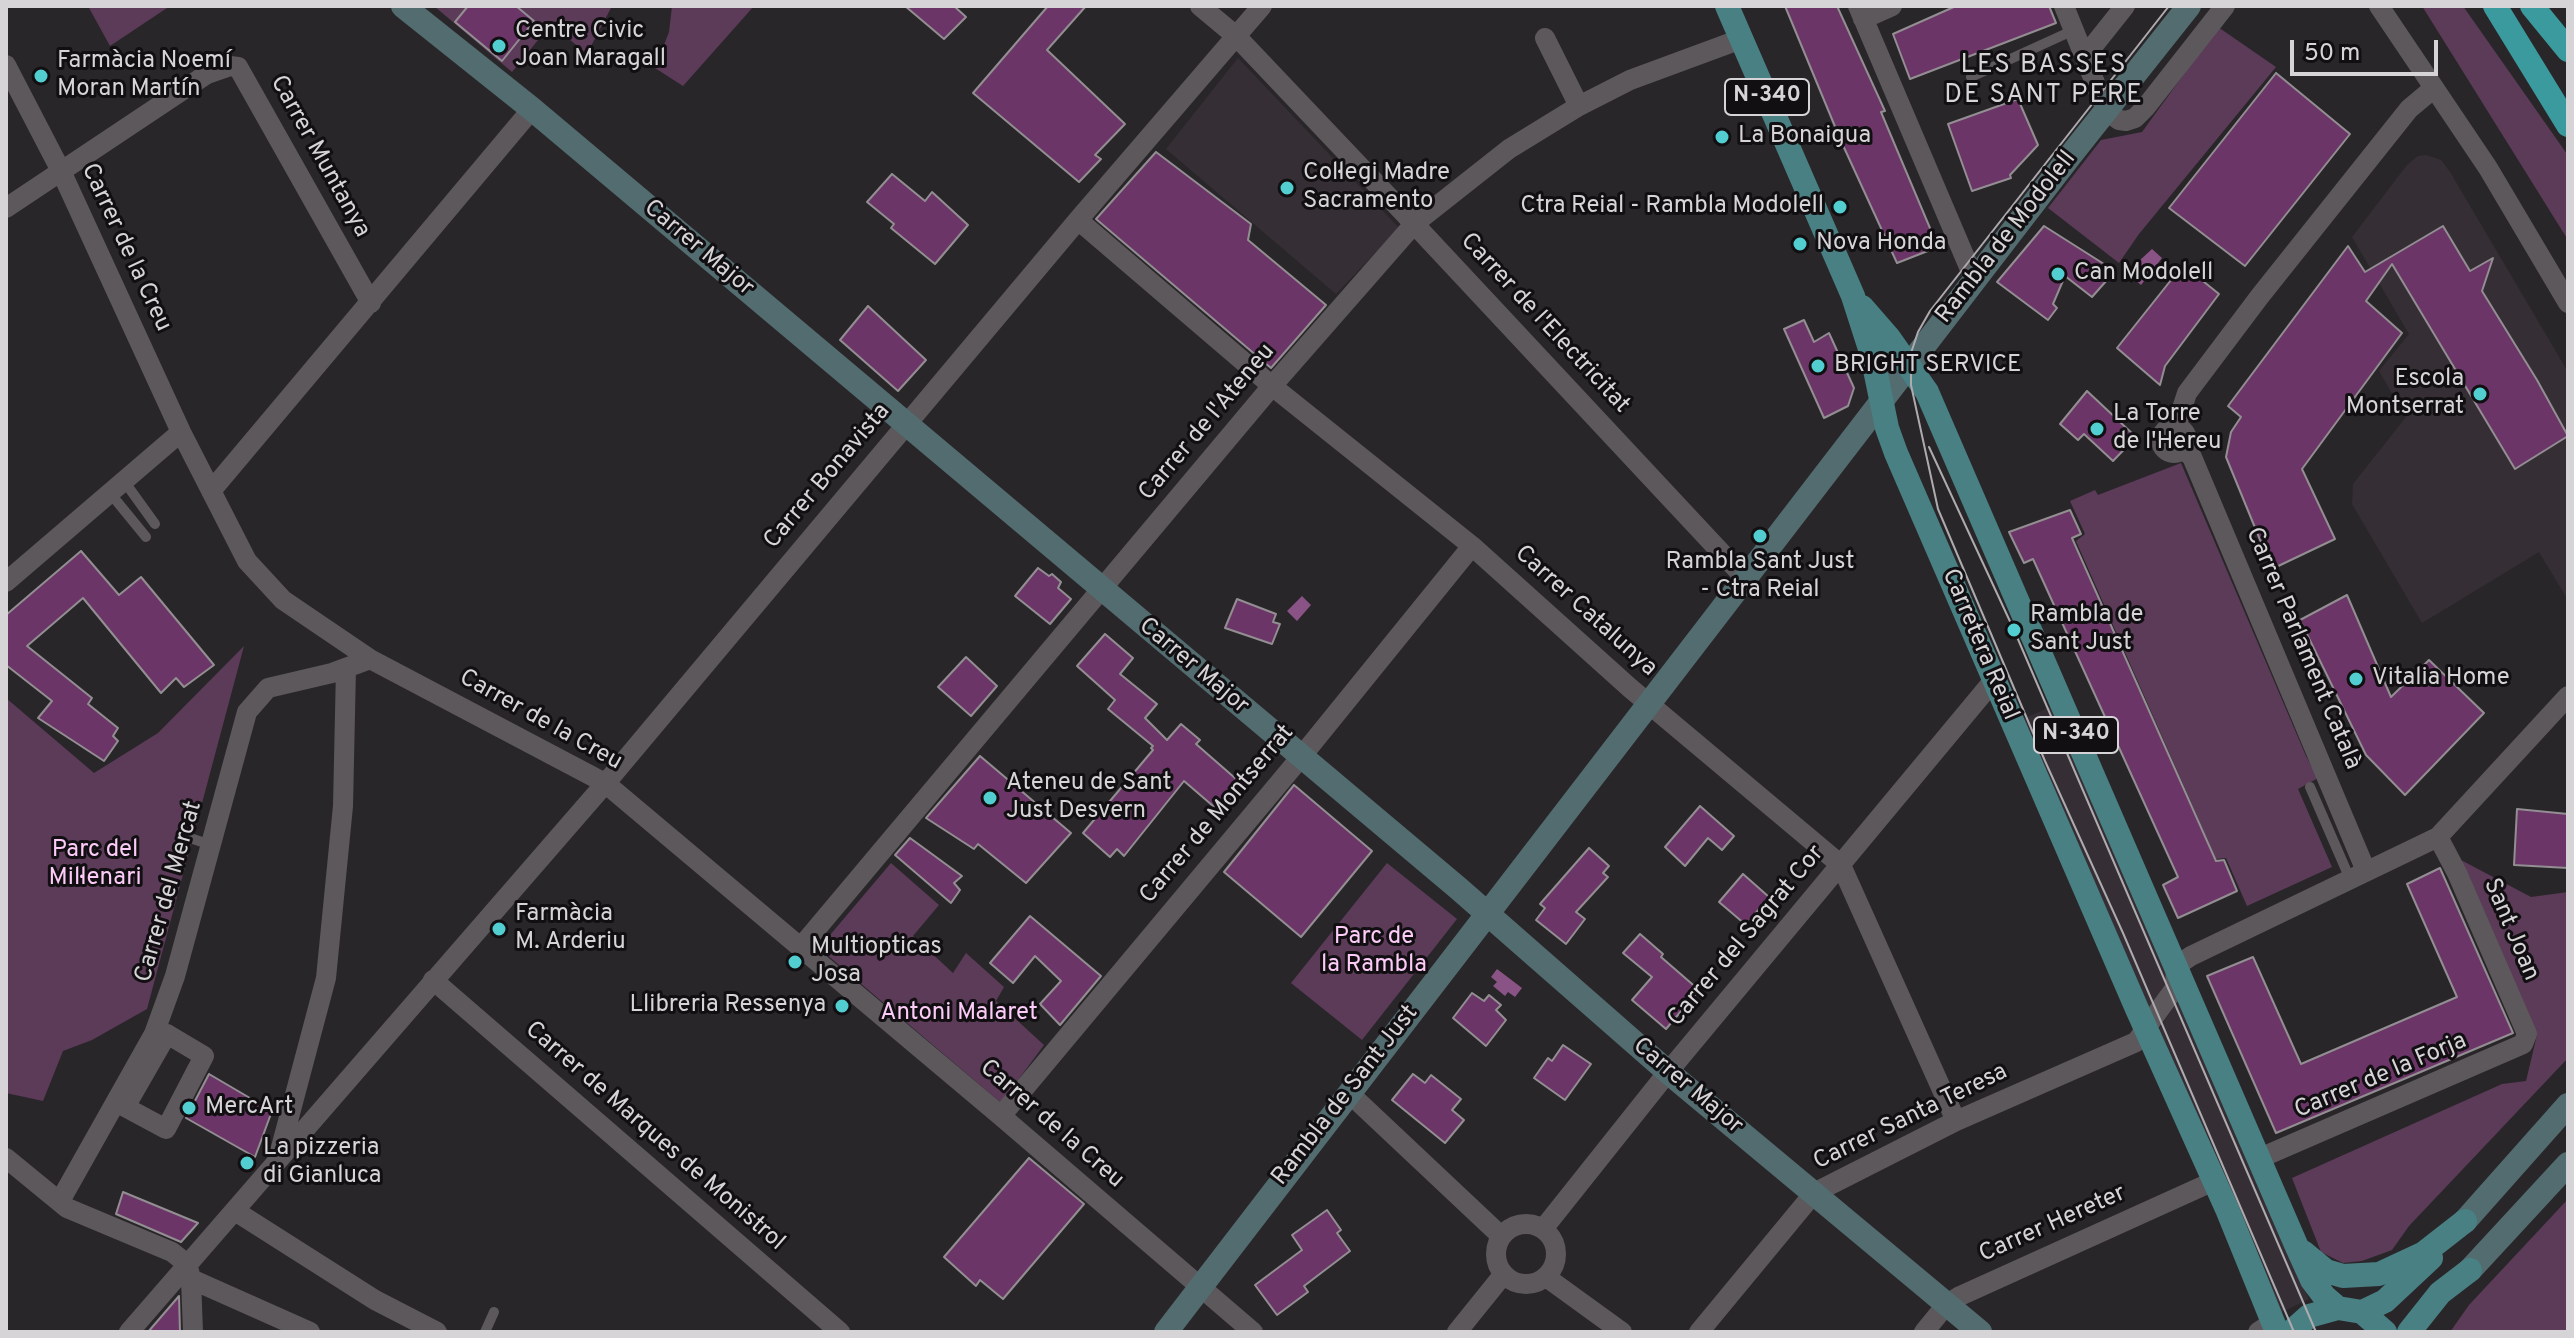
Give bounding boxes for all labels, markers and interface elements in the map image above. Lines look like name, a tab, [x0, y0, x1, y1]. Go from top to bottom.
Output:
place label: Centre Civic Joan Maragall	[515, 18, 666, 74]
scale bar	[2294, 24, 2442, 74]
marker: Centre Civic Joan Maragall	[490, 37, 508, 55]
text: 50 m	[2304, 39, 2360, 69]
place label: Farmàcia Noemí Moran Martín	[57, 48, 231, 104]
district label: LES BASSES DE SANT PERE	[1944, 51, 2144, 112]
marker: Farmàcia Noemí Moran Martín	[32, 67, 50, 85]
street label: Carrer Muntanya	[263, 71, 375, 243]
road number: N-340	[1725, 79, 1809, 115]
place label: La Bonaigua	[1738, 123, 1871, 151]
marker: La Bonaigua	[1713, 128, 1731, 146]
street label: Rambla de Modolell	[1931, 146, 2083, 330]
street label: Carrer de la Creu	[74, 160, 176, 336]
place label: Col·legi Madre Sacramento	[1303, 160, 1450, 216]
marker: Col·legi Madre Sacramento	[1278, 179, 1296, 197]
place label: Ctra Reial - Rambla Modolell	[1520, 193, 1824, 221]
street label: Carrer Major	[637, 195, 759, 303]
marker: Ctra Reial - Rambla Modolell	[1831, 198, 1849, 216]
street label: Carrer de l'Electricitat	[1453, 228, 1635, 420]
place label: Nova Honda	[1816, 230, 1946, 258]
marker: Nova Honda	[1791, 235, 1809, 253]
place label: Can Modolell	[2074, 260, 2213, 288]
marker: Can Modolell	[2049, 265, 2067, 283]
street label: Carrer de l'Ateneu	[1134, 339, 1282, 507]
place label: BRIGHT SERVICE	[1834, 352, 2021, 380]
marker: BRIGHT SERVICE	[1809, 357, 1827, 375]
place label: Escola Montserrat	[2346, 366, 2464, 422]
marker: Escola Montserrat	[2471, 385, 2489, 403]
street label: Carrer Bonavista	[759, 398, 897, 556]
place label: La Torre de l'Hereu	[2113, 401, 2222, 457]
marker: La Torre de l'Hereu	[2088, 420, 2106, 438]
street label: Carrer Parlament Català	[2238, 524, 2366, 774]
marker: Rambla Sant Just - Ctra Reial	[1751, 527, 1769, 545]
street label: Carrer Catalunya	[1508, 540, 1662, 684]
place label: Rambla Sant Just - Ctra Reial	[1666, 549, 1854, 605]
street label: Carretera Reial	[1934, 565, 2024, 725]
place label: Rambla de Sant Just	[2030, 602, 2143, 658]
street label: Carrer Major	[1132, 613, 1254, 721]
marker: Rambla de Sant Just	[2005, 621, 2023, 639]
street label: Carrer de la Creu	[454, 664, 626, 778]
place label: Vitalia Home	[2372, 665, 2510, 693]
marker: Vitalia Home	[2347, 670, 2365, 688]
road number: N-340	[2034, 717, 2118, 753]
street label: Carrer de Montserrat	[1135, 720, 1301, 910]
place label: Ateneu de Sant Just Desvern	[1006, 770, 1171, 826]
marker: Ateneu de Sant Just Desvern	[981, 789, 999, 807]
street label: Carrer del Mercat	[130, 798, 210, 986]
park label: Parc del Mil·lenari	[49, 837, 141, 893]
street label: Carrer del Sagrat Cor	[1663, 840, 1831, 1034]
street label: Sant Joan	[2476, 874, 2544, 986]
place label: Farmàcia M. Arderiu	[515, 901, 626, 957]
marker: Farmàcia M. Arderiu	[490, 920, 508, 938]
park label: Parc de la Rambla	[1321, 924, 1427, 980]
place label: Multiopticas Josa	[811, 934, 942, 990]
marker: Multiopticas Josa	[786, 953, 804, 971]
place label: Llibreria Ressenya	[630, 992, 826, 1020]
marker: Llibreria Ressenya	[833, 997, 851, 1015]
park label: Antoni Malaret	[880, 1000, 1038, 1028]
street label: Rambla de Sant Just	[1267, 1000, 1425, 1192]
street label: Carrer de Marques de Monistrol	[518, 1016, 790, 1258]
street label: Carrer de la Forja	[2291, 1028, 2471, 1126]
street label: Carrer Major	[1626, 1033, 1748, 1141]
street label: Carrer de la Creu	[973, 1054, 1129, 1196]
street label: Carrer Santa Teresa	[1809, 1059, 2013, 1177]
place label: MercArt	[205, 1094, 293, 1122]
marker: MercArt	[180, 1099, 198, 1117]
place label: La pizzeria di Gianluca	[263, 1135, 381, 1191]
marker: La pizzeria di Gianluca	[238, 1154, 256, 1172]
street label: Carrer Hereter	[1975, 1180, 2131, 1270]

